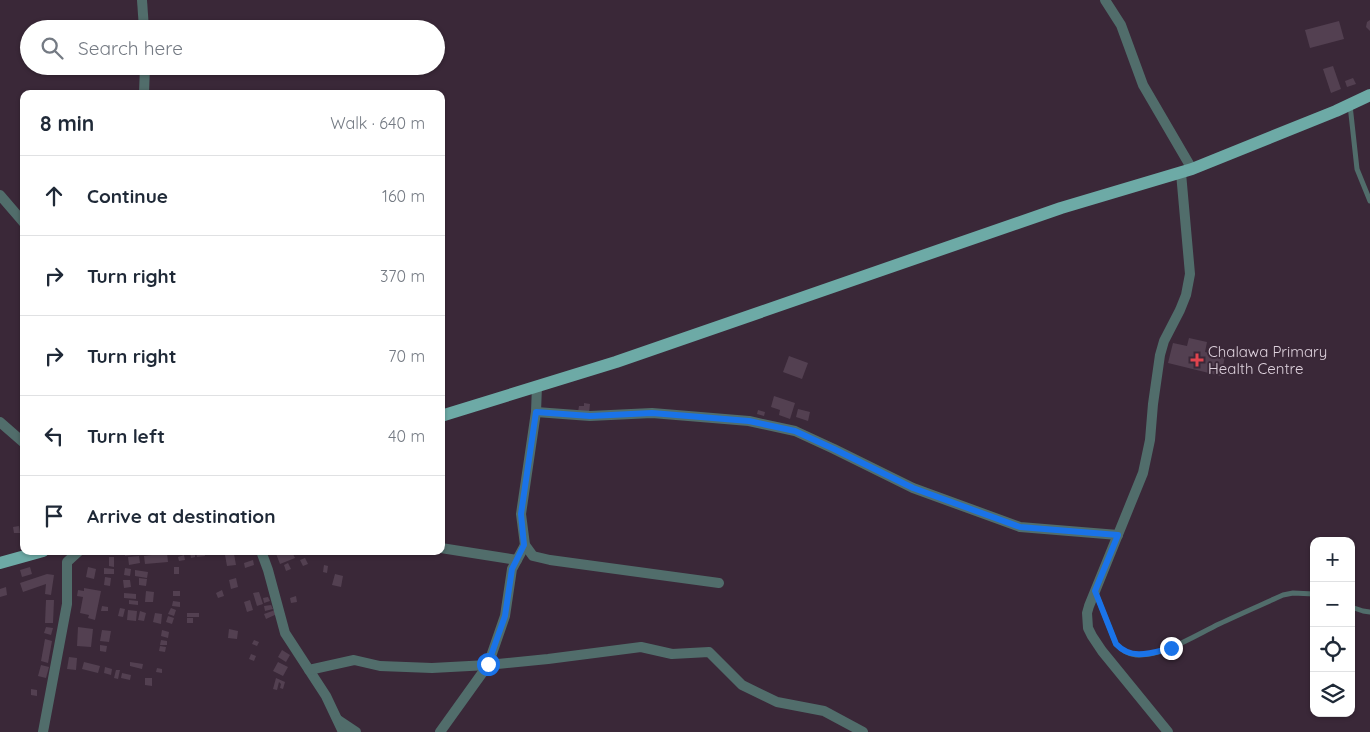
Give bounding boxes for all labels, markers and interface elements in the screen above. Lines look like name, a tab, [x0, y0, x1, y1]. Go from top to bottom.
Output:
search box	[20, 20, 445, 75]
icon: search	[38, 34, 66, 62]
text: Search here	[78, 36, 183, 60]
text: 8 min	[40, 110, 94, 136]
text: Walk · 640 m	[330, 113, 425, 133]
icon: ahead	[40, 182, 68, 210]
text: Continue	[87, 184, 168, 208]
text: 160 m	[382, 186, 425, 206]
icon: right	[40, 262, 68, 290]
text: Turn right	[87, 264, 176, 288]
text: 370 m	[380, 266, 425, 286]
icon: right	[40, 342, 68, 370]
place label: Chalawa Primary Health Centre	[1208, 342, 1327, 378]
text: Turn right	[87, 344, 176, 368]
text: 70 m	[388, 346, 425, 366]
marker: Chalawa Primary Health Centre	[1190, 353, 1204, 367]
icon: left	[40, 422, 68, 450]
text: Turn left	[87, 424, 165, 448]
text: 40 m	[388, 426, 425, 446]
icon: arrive	[40, 502, 68, 530]
text: Arrive at destination	[87, 504, 276, 528]
map controls	[1310, 537, 1355, 717]
button: +	[1310, 537, 1355, 582]
button: −	[1310, 582, 1355, 627]
button: locate	[1310, 627, 1355, 672]
route end	[1160, 637, 1183, 660]
route start	[477, 653, 500, 676]
button: layers	[1310, 672, 1355, 717]

